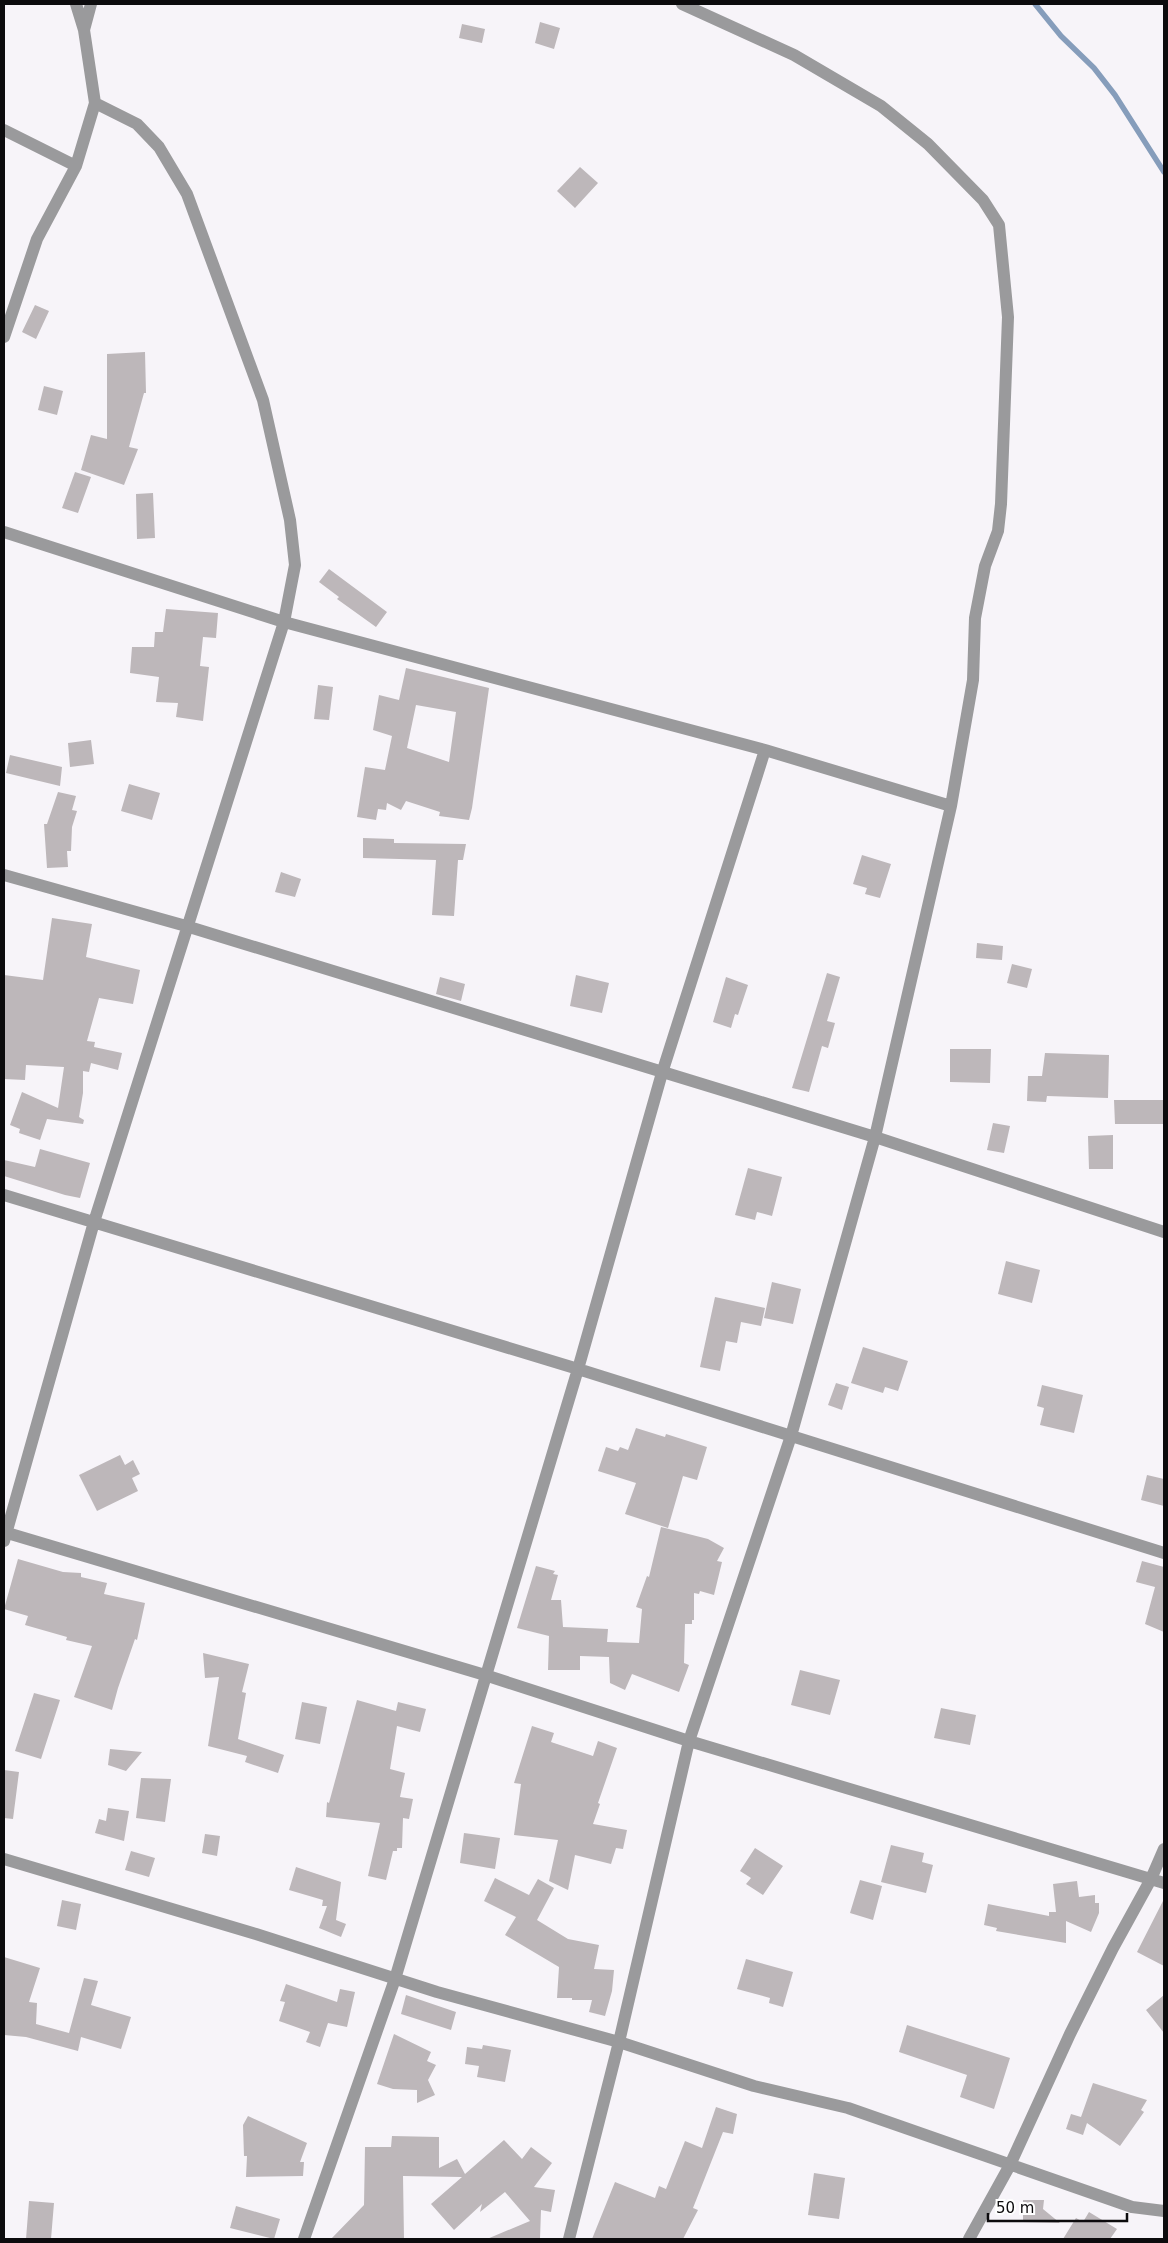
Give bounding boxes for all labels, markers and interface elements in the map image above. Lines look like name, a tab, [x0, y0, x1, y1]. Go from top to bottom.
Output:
scale bar	[988, 2190, 1127, 2222]
text: 50 m	[996, 2199, 1034, 2217]

